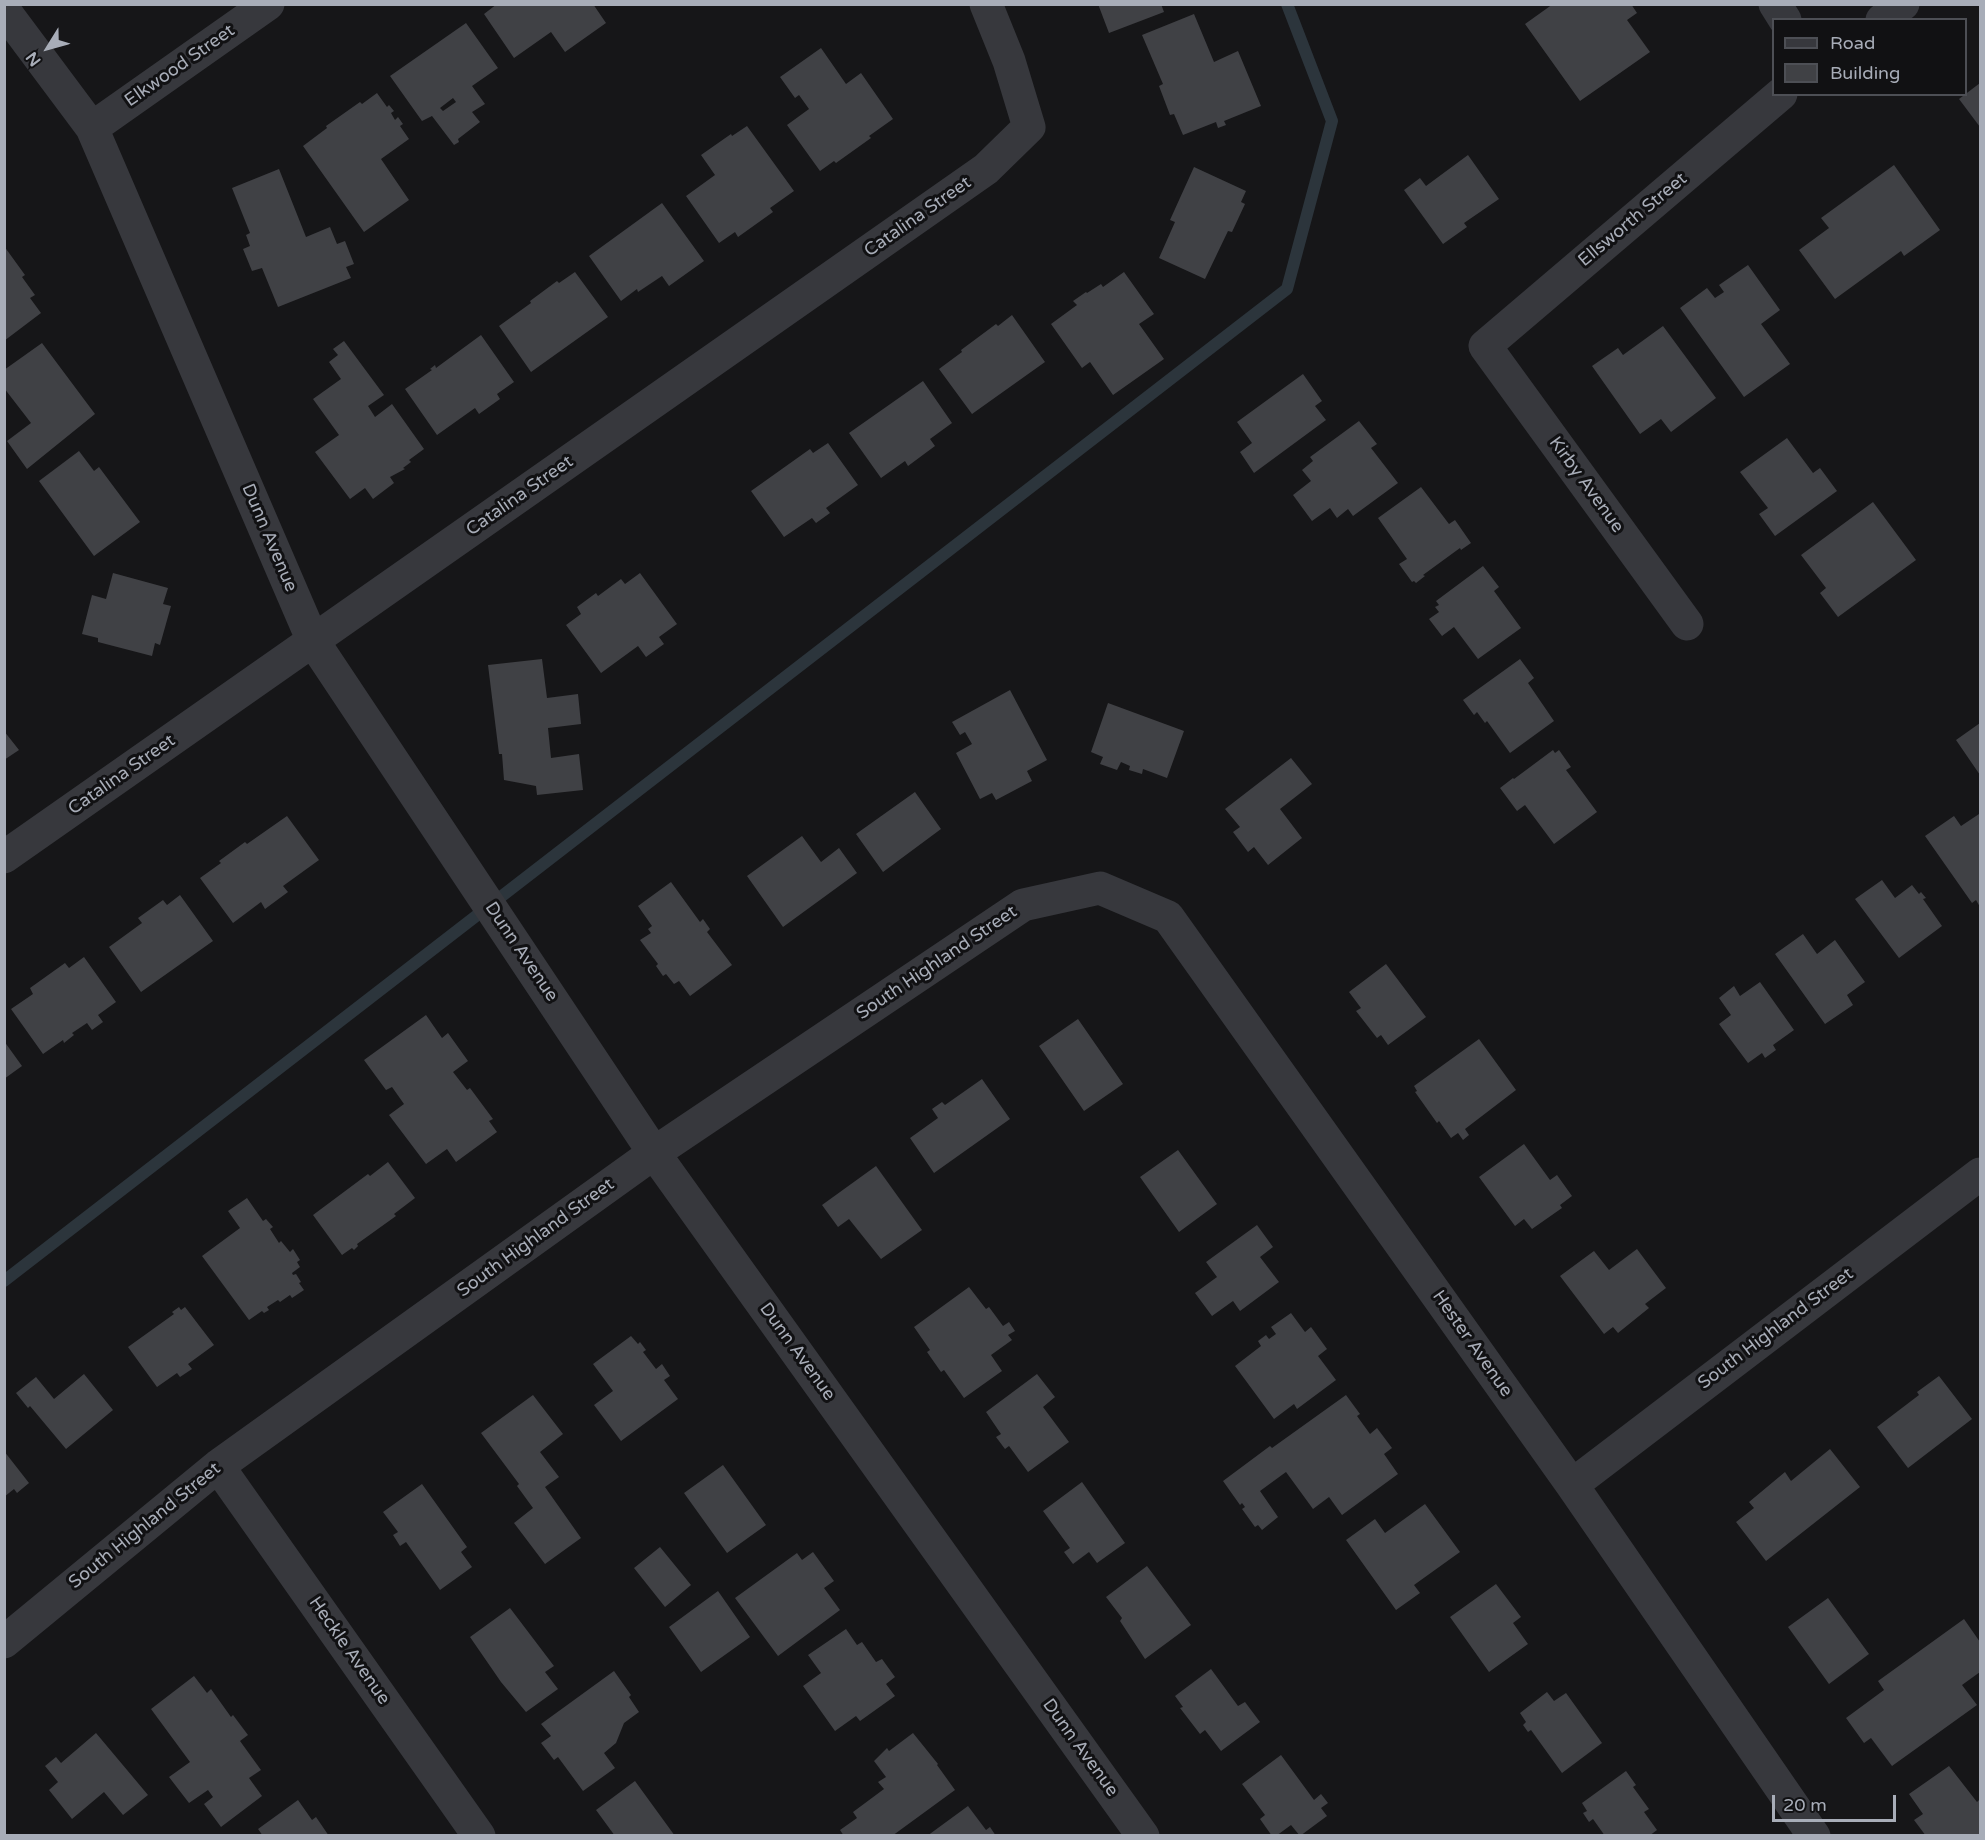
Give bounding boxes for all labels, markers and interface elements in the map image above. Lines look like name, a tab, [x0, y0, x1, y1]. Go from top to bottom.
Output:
north arrow	[18, 18, 78, 78]
legend	[1772, 18, 1967, 96]
street label: Elkwood Street	[121, 20, 239, 112]
text: Road	[1830, 32, 1875, 54]
text: N	[22, 48, 45, 70]
text: Building	[1830, 62, 1900, 84]
street label: Ellsworth Street	[1574, 168, 1692, 272]
street label: Catalina Street	[860, 172, 976, 262]
street label: Kirby Avenue	[1544, 433, 1628, 537]
street label: Catalina Street	[462, 451, 578, 541]
street label: Dunn Avenue	[237, 481, 301, 595]
street label: Catalina Street	[64, 730, 180, 820]
street label: Dunn Avenue	[480, 898, 562, 1006]
street label: South Highland Street	[853, 901, 1021, 1025]
street label: South Highland Street	[453, 1174, 619, 1302]
street label: South Highland Street	[1694, 1264, 1858, 1394]
street label: Hester Avenue	[1427, 1287, 1517, 1401]
street label: Dunn Avenue	[754, 1299, 840, 1405]
street label: South Highland Street	[65, 1458, 225, 1594]
street label: Heckle Avenue	[304, 1593, 394, 1709]
street label: Dunn Avenue	[1037, 1695, 1123, 1801]
scale bar	[1775, 1783, 1900, 1821]
text: 20 m	[1783, 1794, 1827, 1816]

